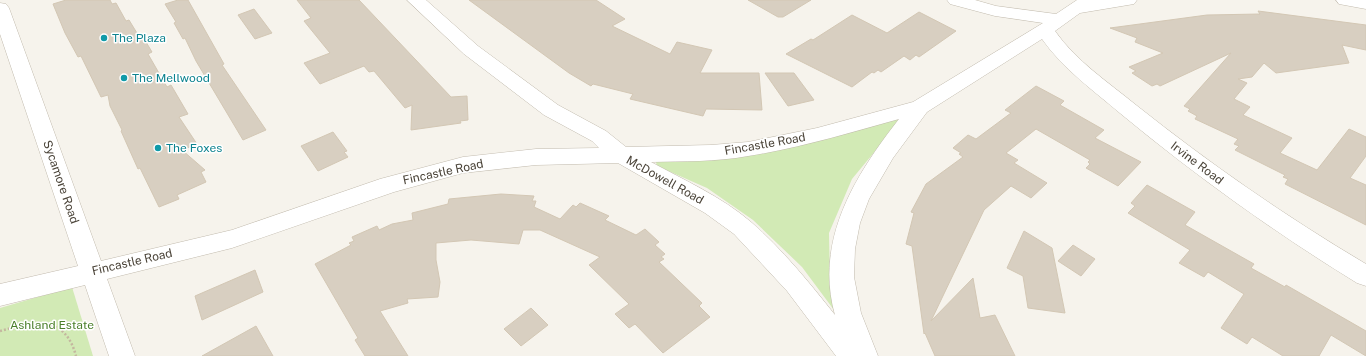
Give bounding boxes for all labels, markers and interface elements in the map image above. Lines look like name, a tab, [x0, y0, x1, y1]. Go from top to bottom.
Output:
place label: The Plaza	[112, 31, 166, 45]
marker: The Plaza	[99, 33, 109, 43]
place label: The Mellwood	[132, 71, 210, 85]
marker: The Mellwood	[119, 73, 129, 83]
street label: Fincastle Road	[723, 130, 807, 158]
street label: Sycamore Road	[40, 138, 82, 226]
street label: Irvine Road	[1168, 139, 1226, 187]
place label: The Foxes	[166, 141, 222, 155]
marker: The Foxes	[153, 143, 163, 153]
street label: McDowell Road	[624, 153, 706, 207]
street label: Fincastle Road	[401, 157, 485, 187]
street label: Fincastle Road	[90, 246, 174, 278]
park label: Ashland Estate	[10, 318, 94, 332]

